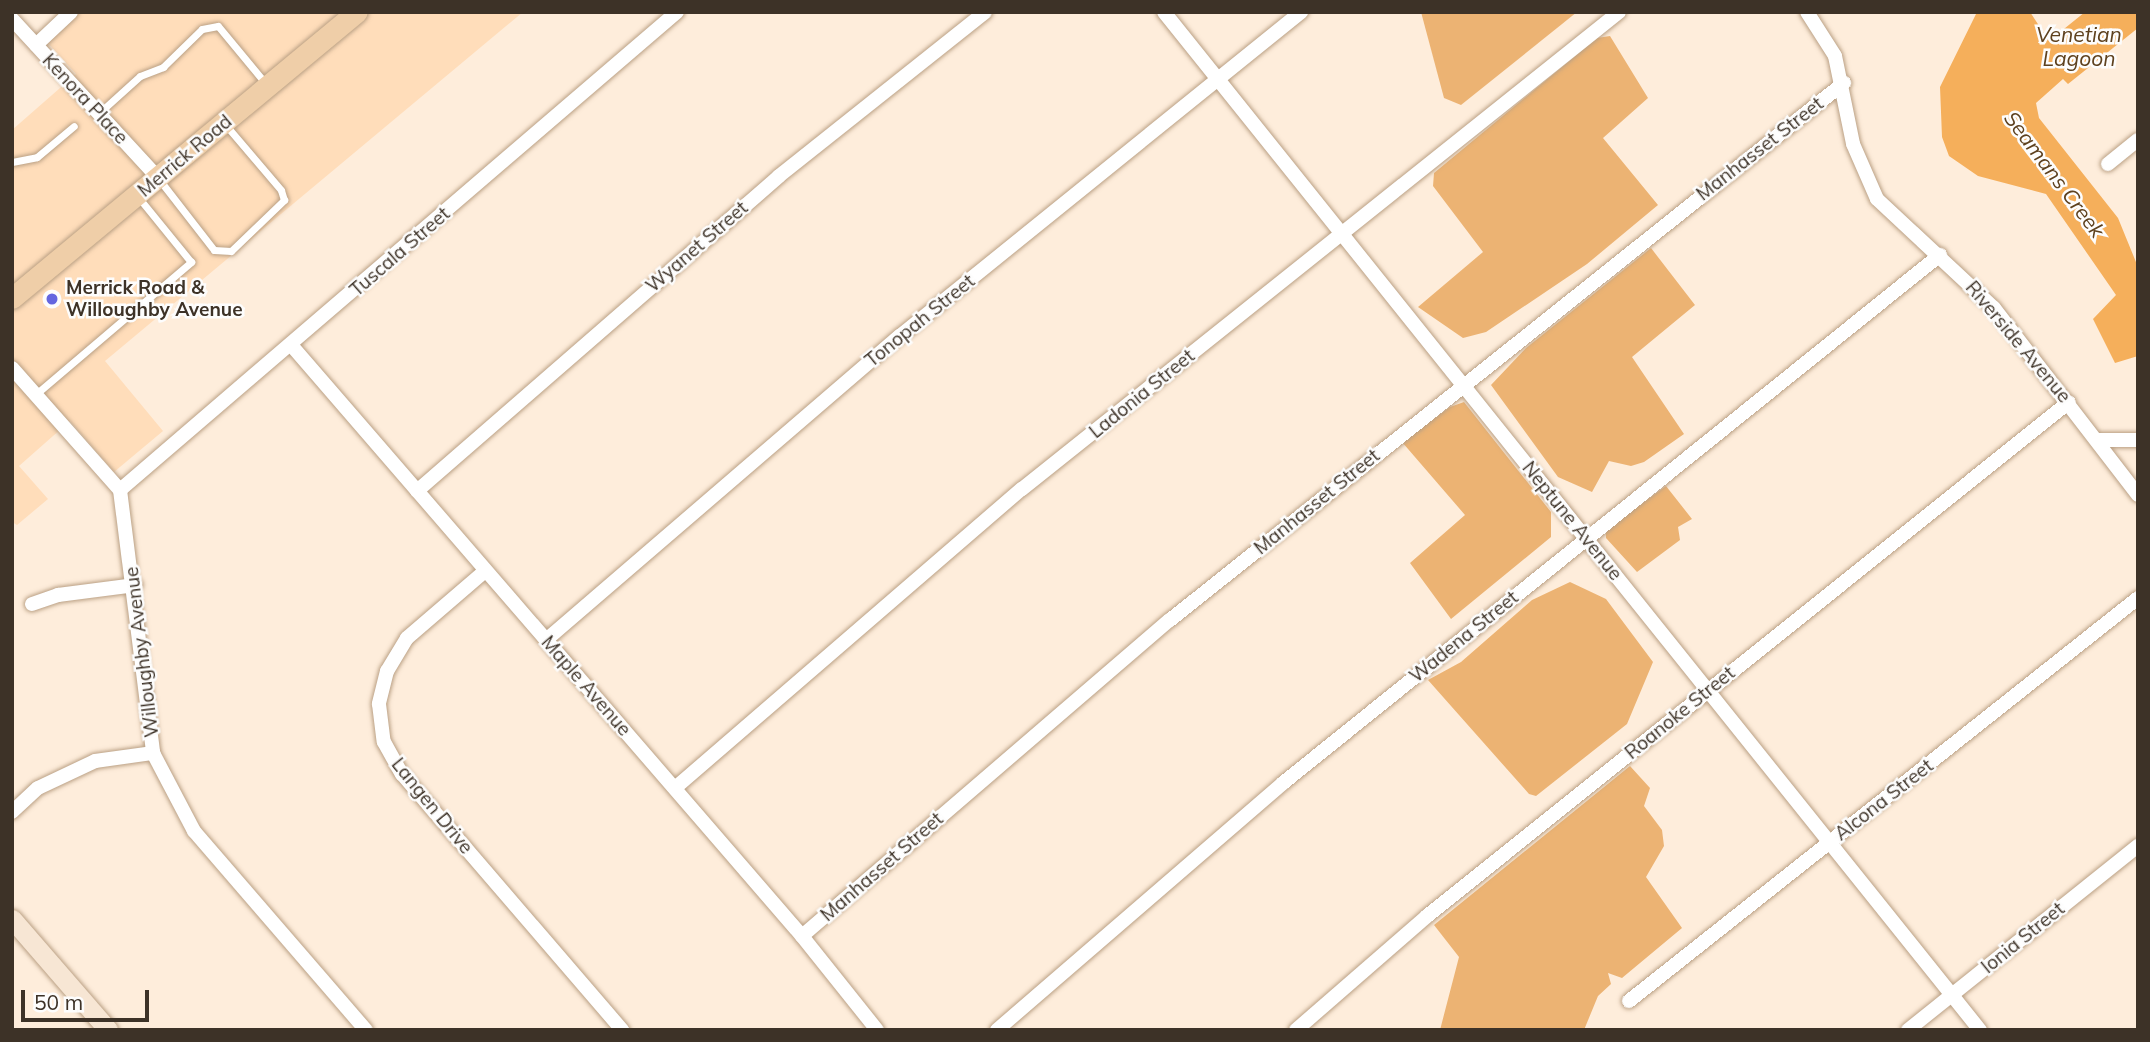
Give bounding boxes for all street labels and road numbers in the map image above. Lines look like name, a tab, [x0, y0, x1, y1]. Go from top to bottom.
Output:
street label: Kenora Place	[37, 49, 133, 149]
street label: Manhasset Street	[1692, 92, 1828, 206]
street label: Merrick Road	[133, 110, 237, 202]
street label: Wyanet Street	[641, 197, 753, 297]
street label: Tuscala Street	[345, 203, 455, 301]
street label: Tonopah Street	[861, 270, 979, 372]
street label: Riverside Avenue	[1961, 277, 2075, 407]
street label: Ladonia Street	[1085, 345, 1199, 443]
street label: Manhasset Street	[1250, 444, 1384, 560]
street label: Neptune Avenue	[1517, 457, 1627, 585]
street label: Willoughby Avenue	[120, 565, 164, 739]
street label: Wadena Street	[1405, 586, 1523, 688]
street label: Maple Avenue	[536, 631, 636, 741]
street label: Roanoke Street	[1621, 662, 1739, 764]
street label: Langen Drive	[386, 753, 478, 859]
street label: Alcona Street	[1830, 755, 1938, 845]
street label: Manhasset Street	[816, 808, 948, 926]
street label: Ionia Street	[1977, 898, 2069, 978]

